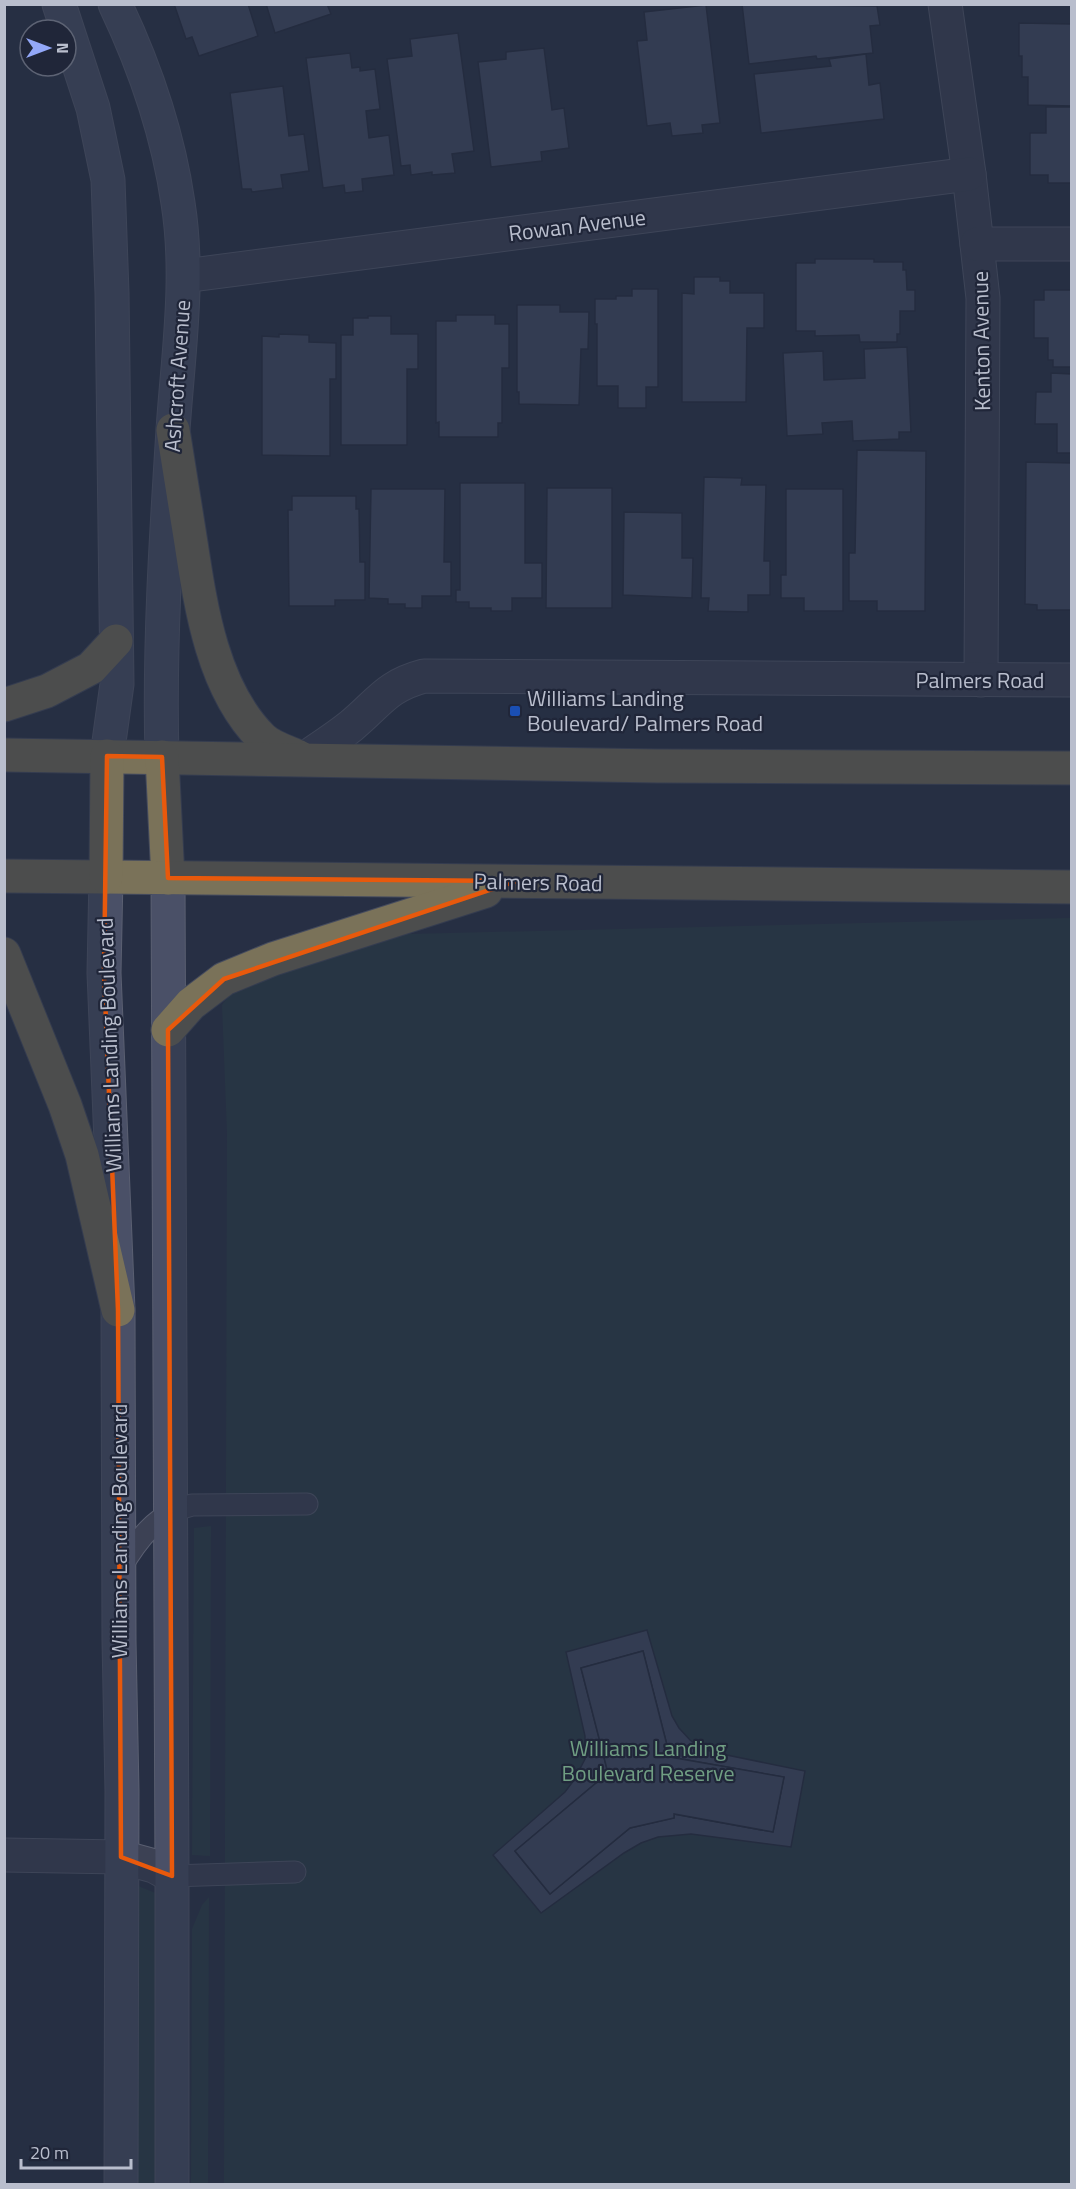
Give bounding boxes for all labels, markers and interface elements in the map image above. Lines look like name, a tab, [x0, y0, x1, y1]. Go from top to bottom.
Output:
north arrow	[18, 18, 78, 78]
text: N	[51, 42, 75, 54]
street label: Rowan Avenue	[506, 200, 648, 250]
street label: Kenton Avenue	[963, 271, 999, 411]
street label: Ashcroft Avenue	[155, 299, 199, 453]
street label: Palmers Road	[916, 663, 1044, 697]
place label: Williams Landing Boulevard/ Palmers Road	[527, 681, 763, 740]
marker: Williams Landing Boulevard/ Palmers Road	[508, 704, 522, 718]
street label: Palmers Road	[473, 864, 603, 900]
street label: Williams Landing Boulevard	[88, 917, 130, 1173]
street label: Williams Landing Boulevard	[102, 1404, 136, 1658]
park label: Williams Landing Boulevard Reserve	[561, 1731, 735, 1790]
scale bar	[21, 2132, 130, 2170]
text: 20 m	[30, 2139, 69, 2166]

